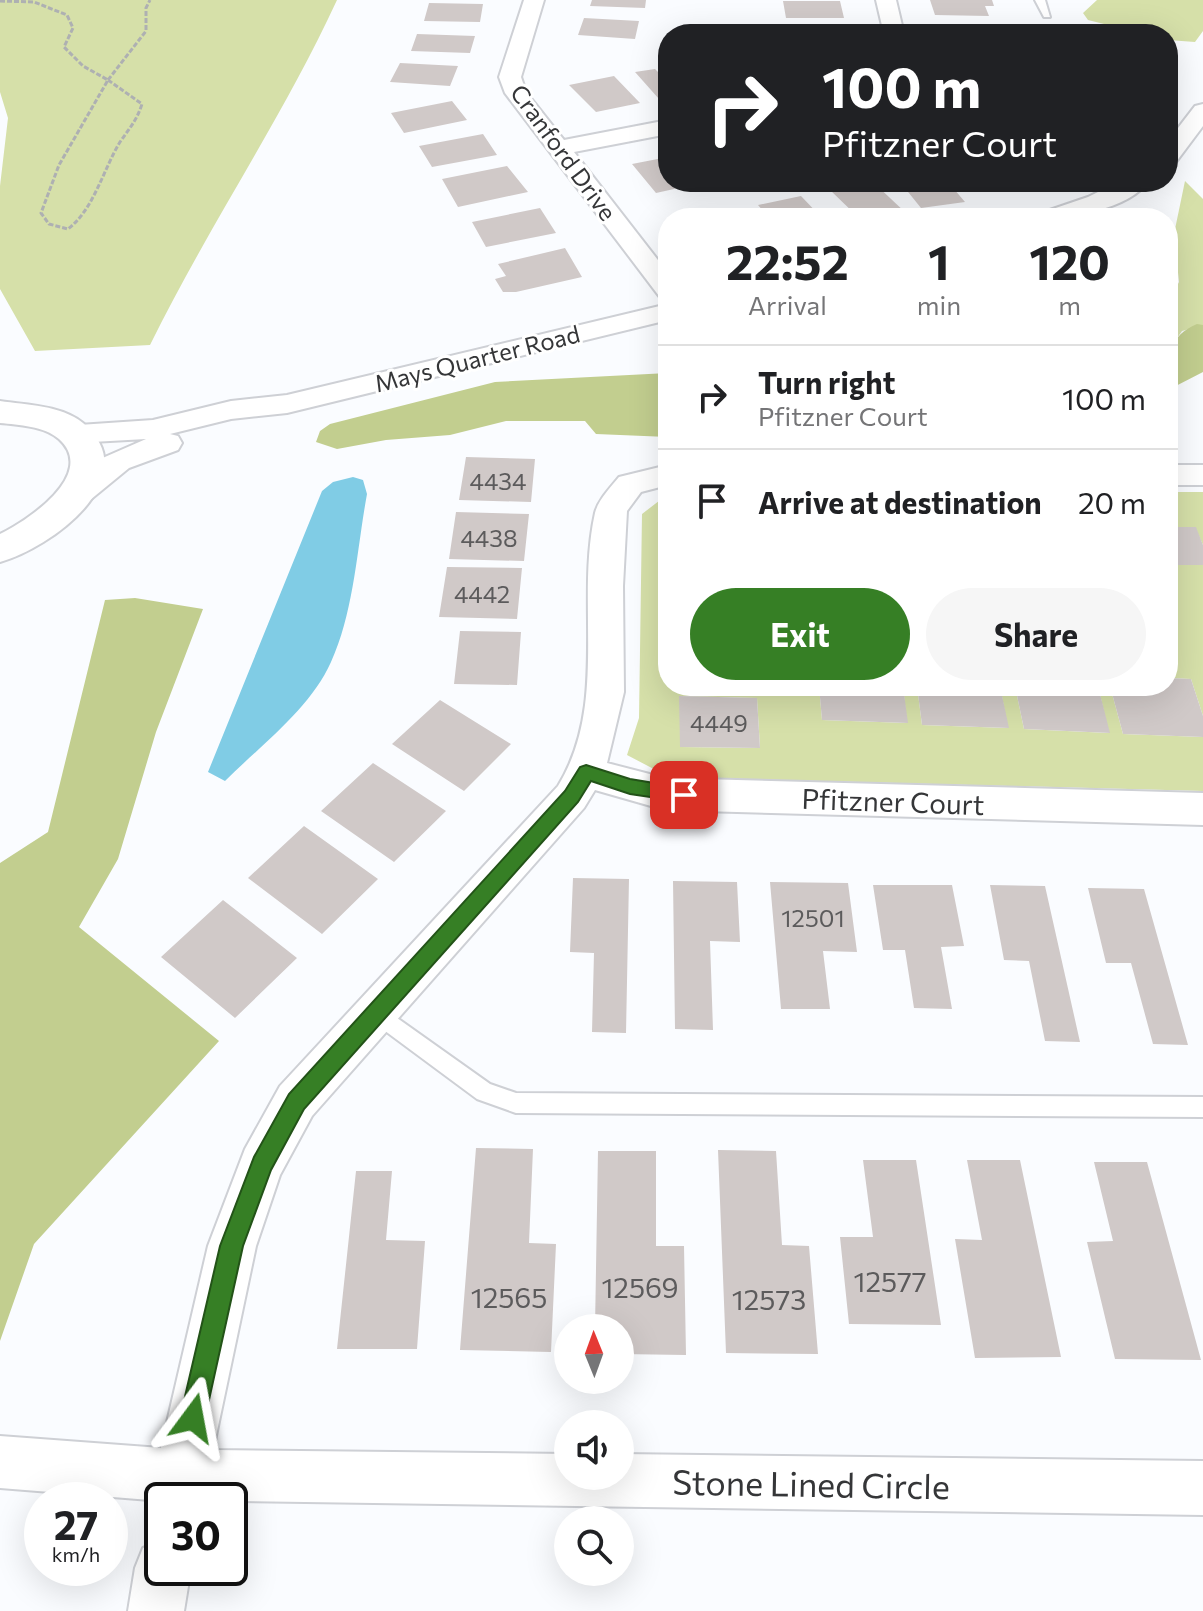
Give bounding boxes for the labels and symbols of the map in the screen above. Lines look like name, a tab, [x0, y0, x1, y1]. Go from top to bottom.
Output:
street label: Cranford Drive	[505, 78, 623, 226]
street label: Mays Quarter Road	[371, 318, 583, 398]
house number: 4434	[470, 466, 526, 495]
house number: 4438	[460, 523, 518, 552]
house number: 4442	[454, 579, 510, 608]
house number: 4449	[690, 708, 748, 737]
pin	[650, 761, 718, 829]
street label: Pfitzner Court	[801, 781, 985, 821]
house number: 12501	[781, 903, 845, 932]
house number: 12577	[853, 1264, 927, 1298]
house number: 12569	[601, 1270, 679, 1304]
house number: 12565	[471, 1280, 547, 1314]
house number: 12573	[732, 1282, 806, 1316]
north arrow	[554, 1314, 634, 1394]
position arrow	[151, 1376, 235, 1460]
street label: Stone Lined Circle	[672, 1460, 950, 1506]
speed limit sign: 30	[144, 1482, 248, 1586]

